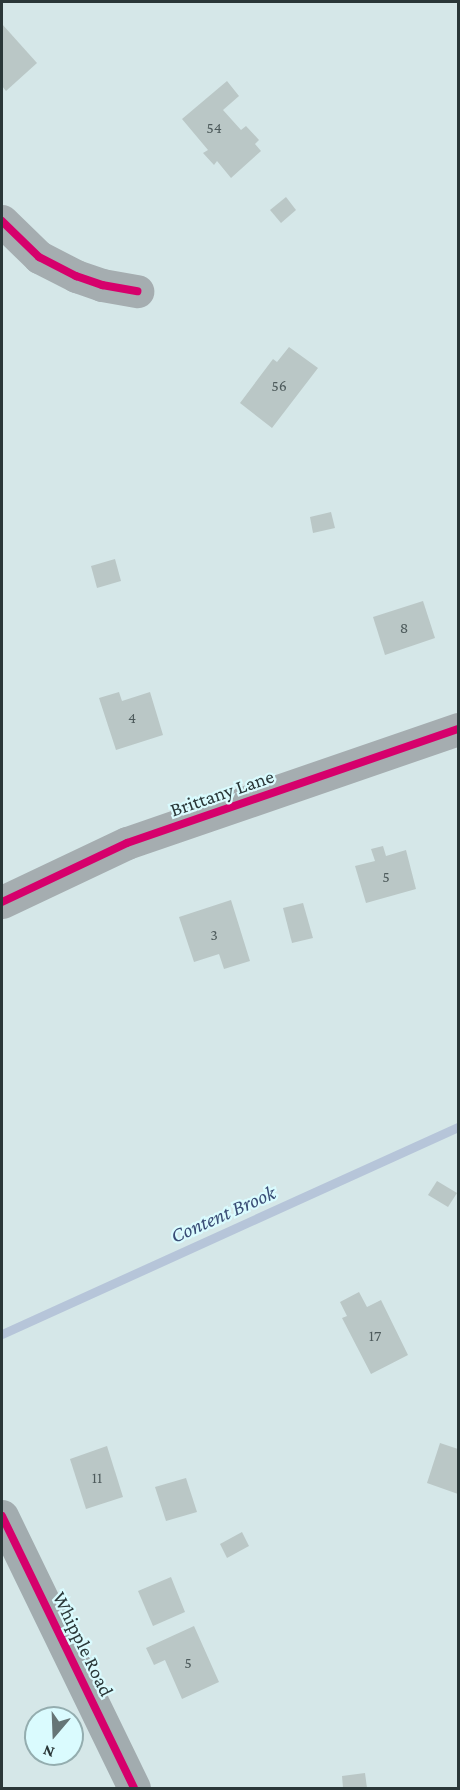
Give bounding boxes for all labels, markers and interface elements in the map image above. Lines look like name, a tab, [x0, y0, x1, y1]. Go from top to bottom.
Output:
house number: 54	[206, 118, 222, 138]
house number: 56	[271, 376, 287, 396]
house number: 8	[400, 618, 408, 638]
house number: 4	[128, 708, 136, 728]
street label: Brittany Lane	[167, 764, 277, 822]
house number: 5	[382, 867, 390, 887]
house number: 3	[210, 925, 218, 945]
water label: Content Brook	[167, 1180, 279, 1248]
house number: 17	[369, 1326, 381, 1346]
house number: 11	[92, 1468, 102, 1488]
street label: Whipple Road	[47, 1588, 119, 1700]
house number: 5	[184, 1653, 192, 1673]
north arrow	[24, 1706, 84, 1766]
text: N	[41, 1742, 57, 1761]

